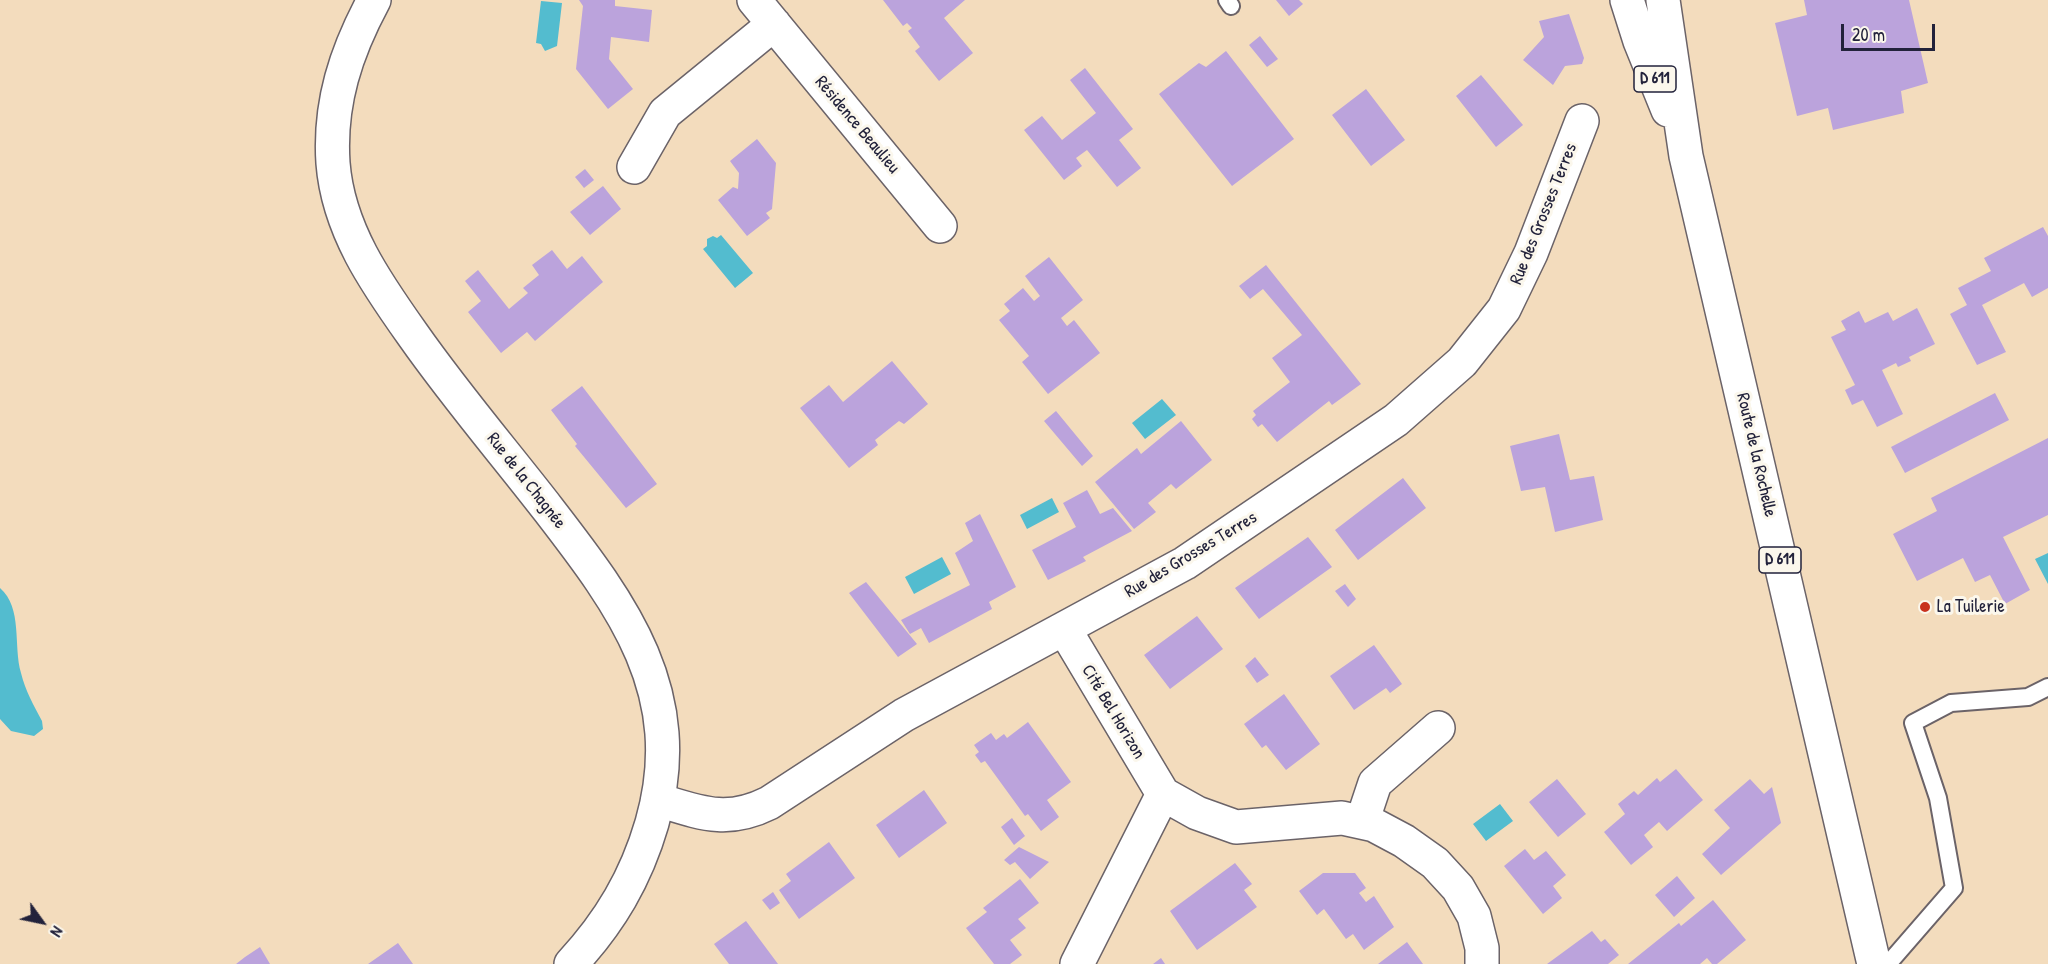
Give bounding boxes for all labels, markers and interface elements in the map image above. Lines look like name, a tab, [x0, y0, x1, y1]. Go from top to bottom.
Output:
scale bar	[1844, 12, 1938, 50]
text: 20 m	[1852, 22, 1885, 47]
road number: D 611	[1634, 66, 1676, 92]
street label: Résidence Beaulieu	[810, 72, 904, 178]
street label: Rue des Grosses Terres	[1506, 140, 1582, 288]
street label: Route de la Rochelle	[1731, 391, 1781, 519]
street label: Rue de la Chagnée	[482, 429, 570, 533]
street label: Rue des Grosses Terres	[1121, 507, 1261, 603]
road number: D 611	[1759, 547, 1801, 573]
place label: La Tuilerie	[1937, 596, 2005, 618]
marker: La Tuilerie	[1918, 600, 1932, 614]
street label: Cité Bel Horizon	[1076, 661, 1150, 763]
north arrow	[12, 892, 72, 952]
text: N	[46, 922, 69, 941]

